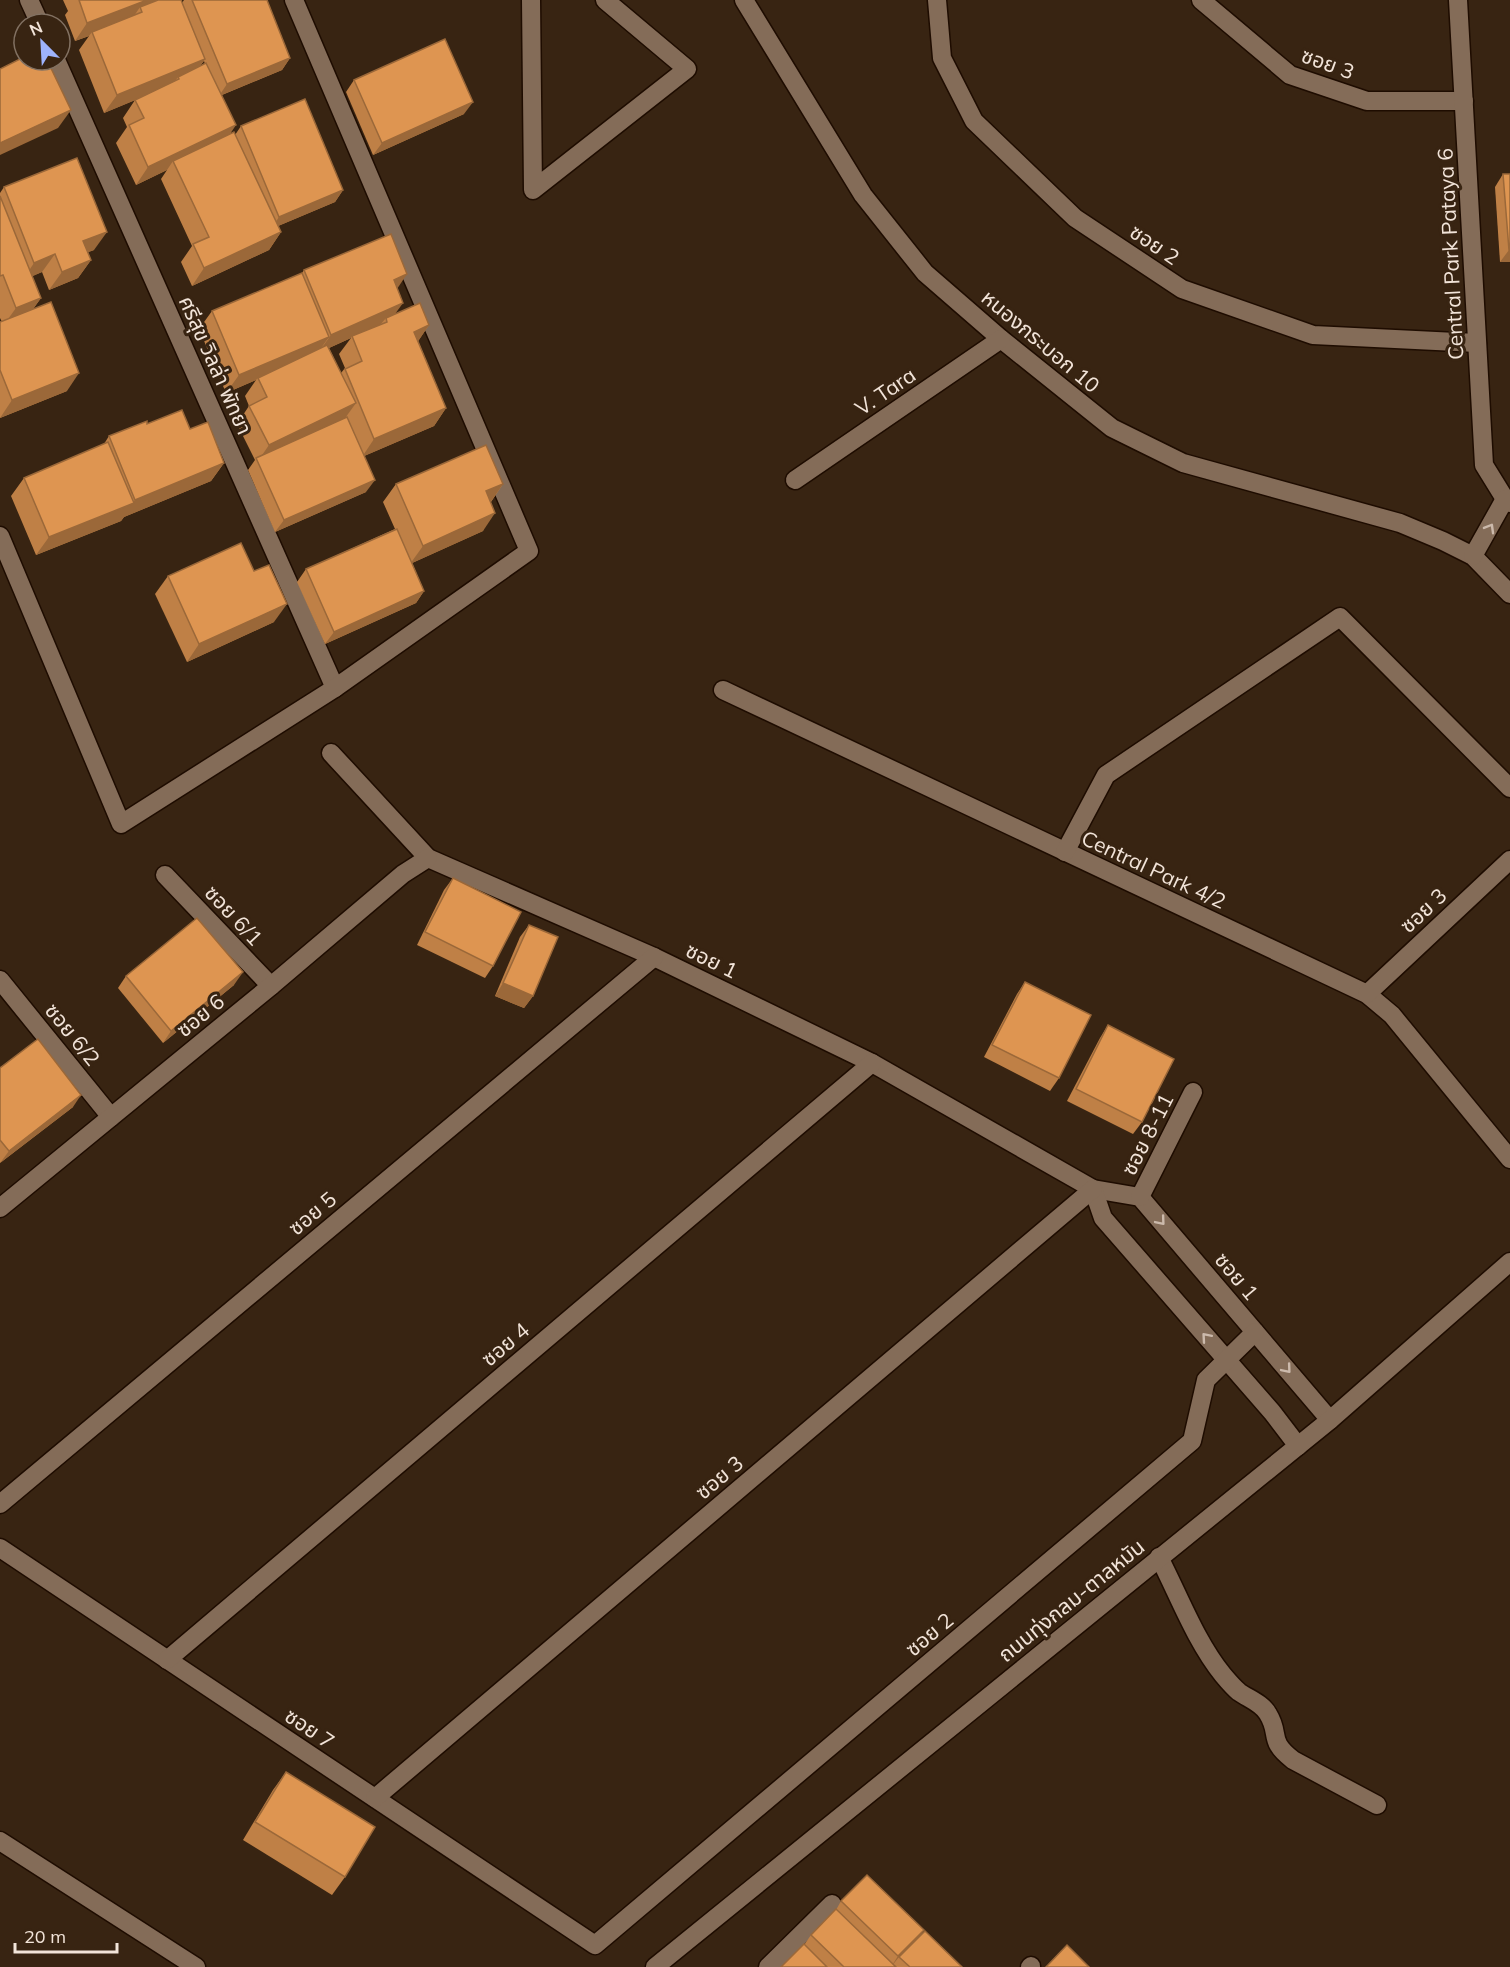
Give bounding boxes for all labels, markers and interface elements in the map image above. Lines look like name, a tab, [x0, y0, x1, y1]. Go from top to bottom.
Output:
north arrow	[12, 12, 72, 72]
text: N	[26, 17, 45, 40]
street label: ซอย 3	[1298, 41, 1358, 85]
street label: Central Park Pataya 6	[1431, 147, 1469, 361]
street label: ซอย 2	[1125, 218, 1185, 270]
street label: หนองกระบอก 10	[977, 284, 1105, 398]
street label: ศรีสุข วิลล่า พัทยา	[173, 292, 258, 439]
street label: V. Tara	[850, 361, 920, 421]
one-way arrow	[1483, 523, 1494, 534]
street label: Central Park 4/2	[1078, 824, 1230, 914]
street label: ซอย 6/1	[200, 879, 268, 951]
street label: ซอย 3	[1394, 882, 1452, 938]
street label: ซอย 1	[682, 936, 742, 984]
street label: ซอย 6	[171, 988, 229, 1042]
street label: ซอย 6/2	[40, 997, 106, 1071]
street label: ซอย 8-11	[1115, 1089, 1179, 1179]
street label: ซอย 5	[283, 1186, 341, 1240]
one-way arrow	[1153, 1214, 1164, 1225]
street label: ซอย 1	[1210, 1247, 1264, 1305]
street label: ซอย 4	[476, 1316, 534, 1371]
one-way arrow	[1202, 1333, 1213, 1344]
one-way arrow	[1280, 1362, 1291, 1373]
street label: ซอย 3	[690, 1450, 748, 1504]
street label: ถนนทุ่งกลม-ตาลหมัน	[993, 1533, 1150, 1668]
street label: ซอย 2	[900, 1607, 958, 1661]
street label: ซอย 7	[280, 1702, 340, 1754]
scale bar	[15, 1916, 117, 1954]
text: 20 m	[24, 1925, 66, 1948]

